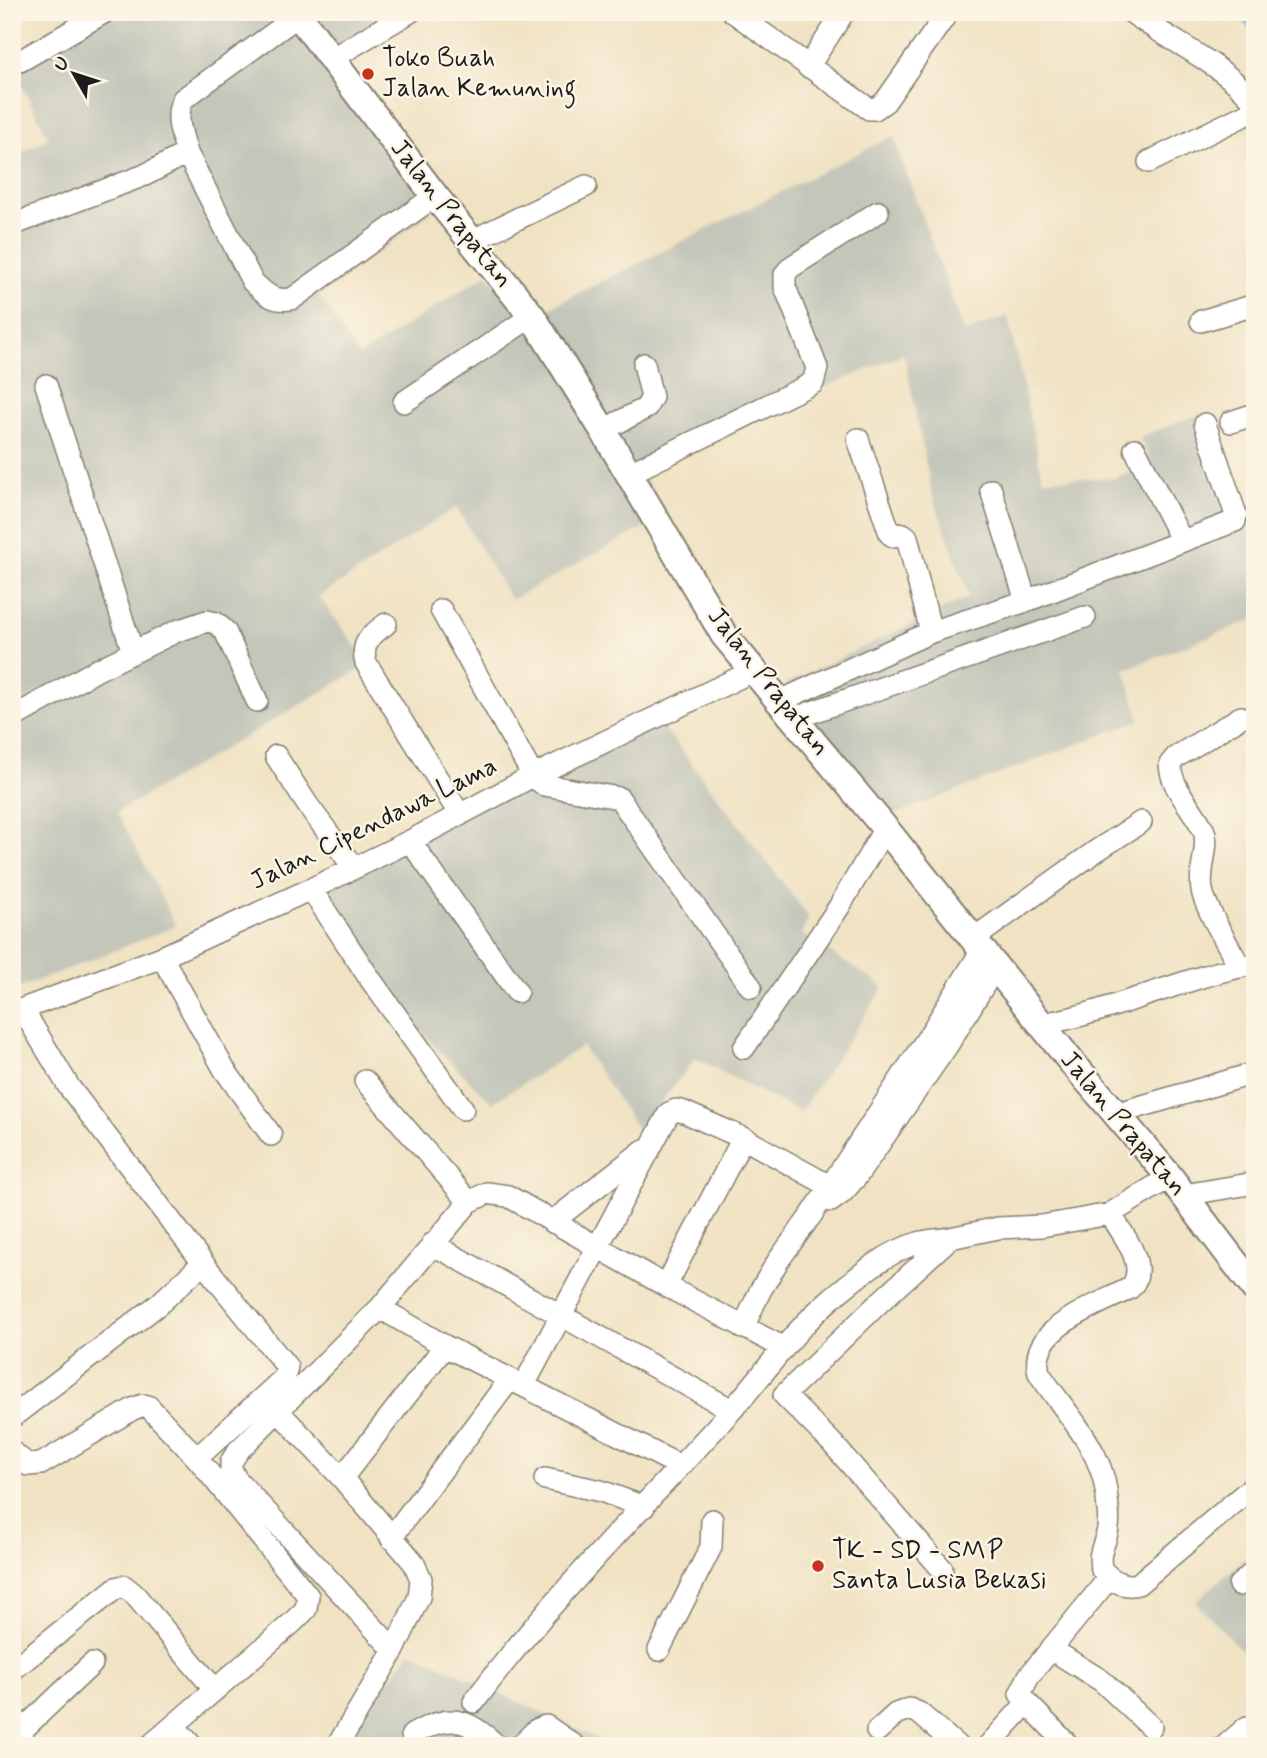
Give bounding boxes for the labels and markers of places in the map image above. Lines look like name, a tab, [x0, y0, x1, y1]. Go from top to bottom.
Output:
place label: Toko Buah Jalan Kemuning	[382, 42, 576, 109]
marker: Toko Buah Jalan Kemuning	[360, 66, 376, 82]
place label: TK - SD - SMP Santa Lusia Bekasi	[832, 1534, 1047, 1598]
marker: TK - SD - SMP Santa Lusia Bekasi	[810, 1558, 826, 1574]

